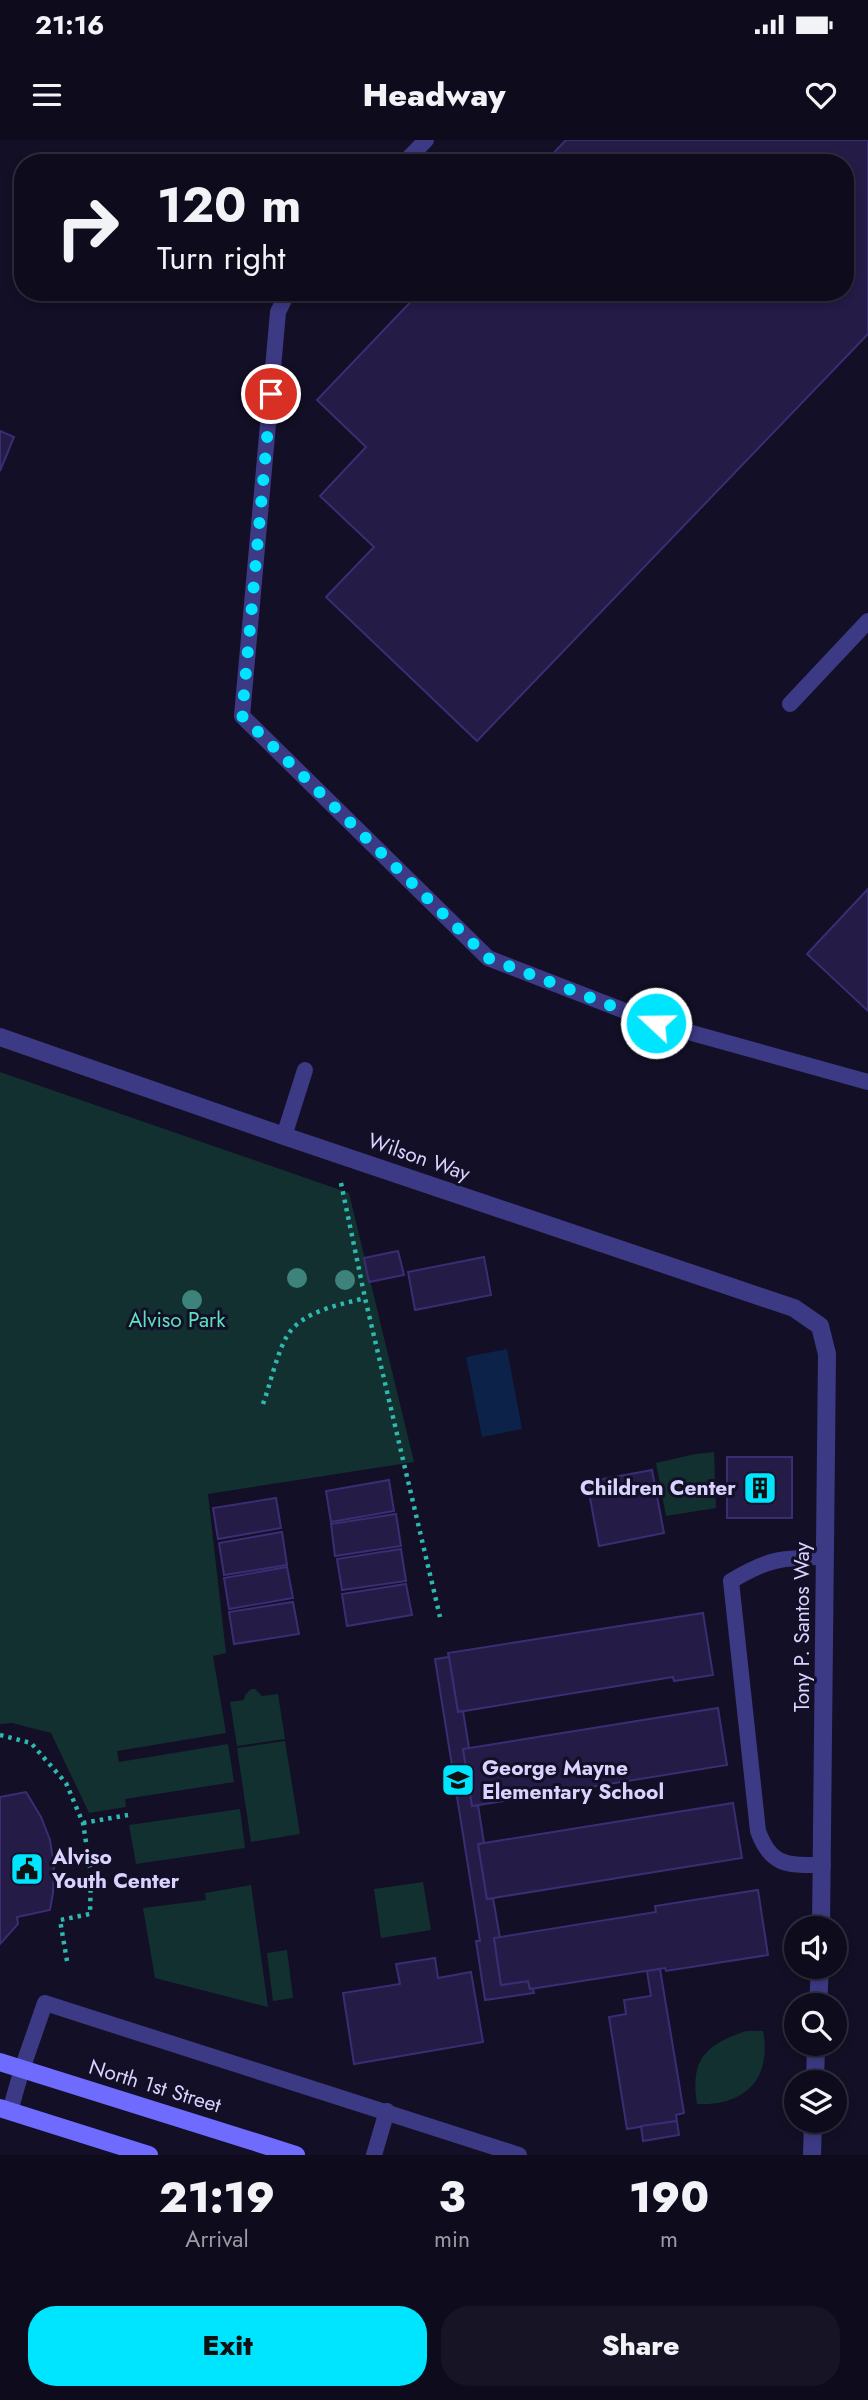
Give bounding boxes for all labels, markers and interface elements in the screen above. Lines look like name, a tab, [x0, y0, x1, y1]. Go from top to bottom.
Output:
text: 21:16	[35, 6, 104, 44]
text: Headway	[363, 72, 505, 118]
icon: menu	[28, 76, 66, 114]
icon: heart	[802, 76, 840, 114]
text: 120 m	[157, 170, 301, 240]
icon: right	[42, 182, 133, 273]
text: Turn right	[157, 235, 286, 281]
pin	[241, 364, 301, 424]
icon: arrive	[252, 375, 290, 413]
position arrow	[619, 986, 693, 1060]
street label: Wilson Way	[364, 1126, 475, 1189]
park label: Alviso Park	[128, 1305, 226, 1335]
building icon: Children Center	[741, 1469, 779, 1507]
place label: Children Center	[580, 1473, 736, 1503]
street label: Tony P. Santos Way	[787, 1541, 817, 1712]
place label: George Mayne Elementary School	[482, 1753, 664, 1807]
school or university icon: George Mayne Elementary School	[439, 1761, 477, 1799]
place label: Alviso Youth Center	[51, 1842, 180, 1896]
public building icon: Alviso Youth Center	[8, 1850, 46, 1888]
map controls	[784, 1916, 847, 2133]
button: sound	[784, 1916, 847, 1979]
button: search	[784, 1993, 847, 2056]
street label: North 1st Street	[85, 2052, 225, 2120]
button: layers	[784, 2070, 847, 2133]
text: 21:19	[159, 2167, 275, 2228]
text: 3	[438, 2167, 465, 2228]
text: 190	[629, 2167, 709, 2228]
text: Arrival	[185, 2222, 249, 2256]
text: min	[434, 2222, 470, 2256]
text: m	[660, 2222, 678, 2256]
button: Exit	[28, 2306, 427, 2386]
button: Share	[441, 2306, 840, 2386]

